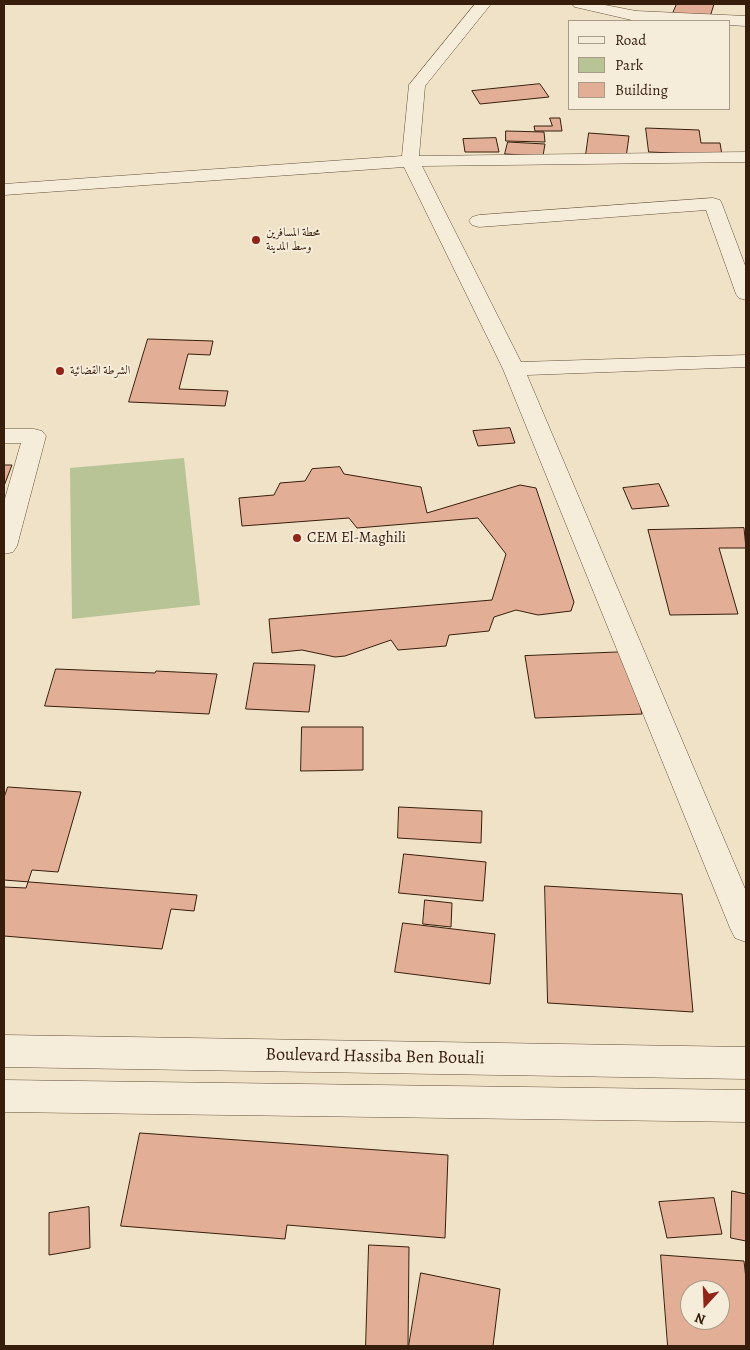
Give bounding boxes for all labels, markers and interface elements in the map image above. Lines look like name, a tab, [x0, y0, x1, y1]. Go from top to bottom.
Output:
legend	[568, 20, 730, 110]
text: Road	[615, 30, 646, 50]
text: Park	[615, 55, 643, 75]
text: Building	[615, 80, 668, 100]
place label: محطة المسافرين وسط المدينة	[266, 226, 320, 254]
marker: محطة المسافرين وسط المدينة	[250, 234, 262, 246]
place label: الشرطة القضائية	[70, 364, 130, 378]
marker: الشرطة القضائية	[54, 365, 66, 377]
place label: CEM El-Maghili	[307, 529, 406, 547]
marker: CEM El-Maghili	[291, 532, 303, 544]
street label: Boulevard Hassiba Ben Bouali	[265, 1044, 485, 1070]
north arrow	[680, 1280, 730, 1330]
text: N	[692, 1308, 708, 1329]

